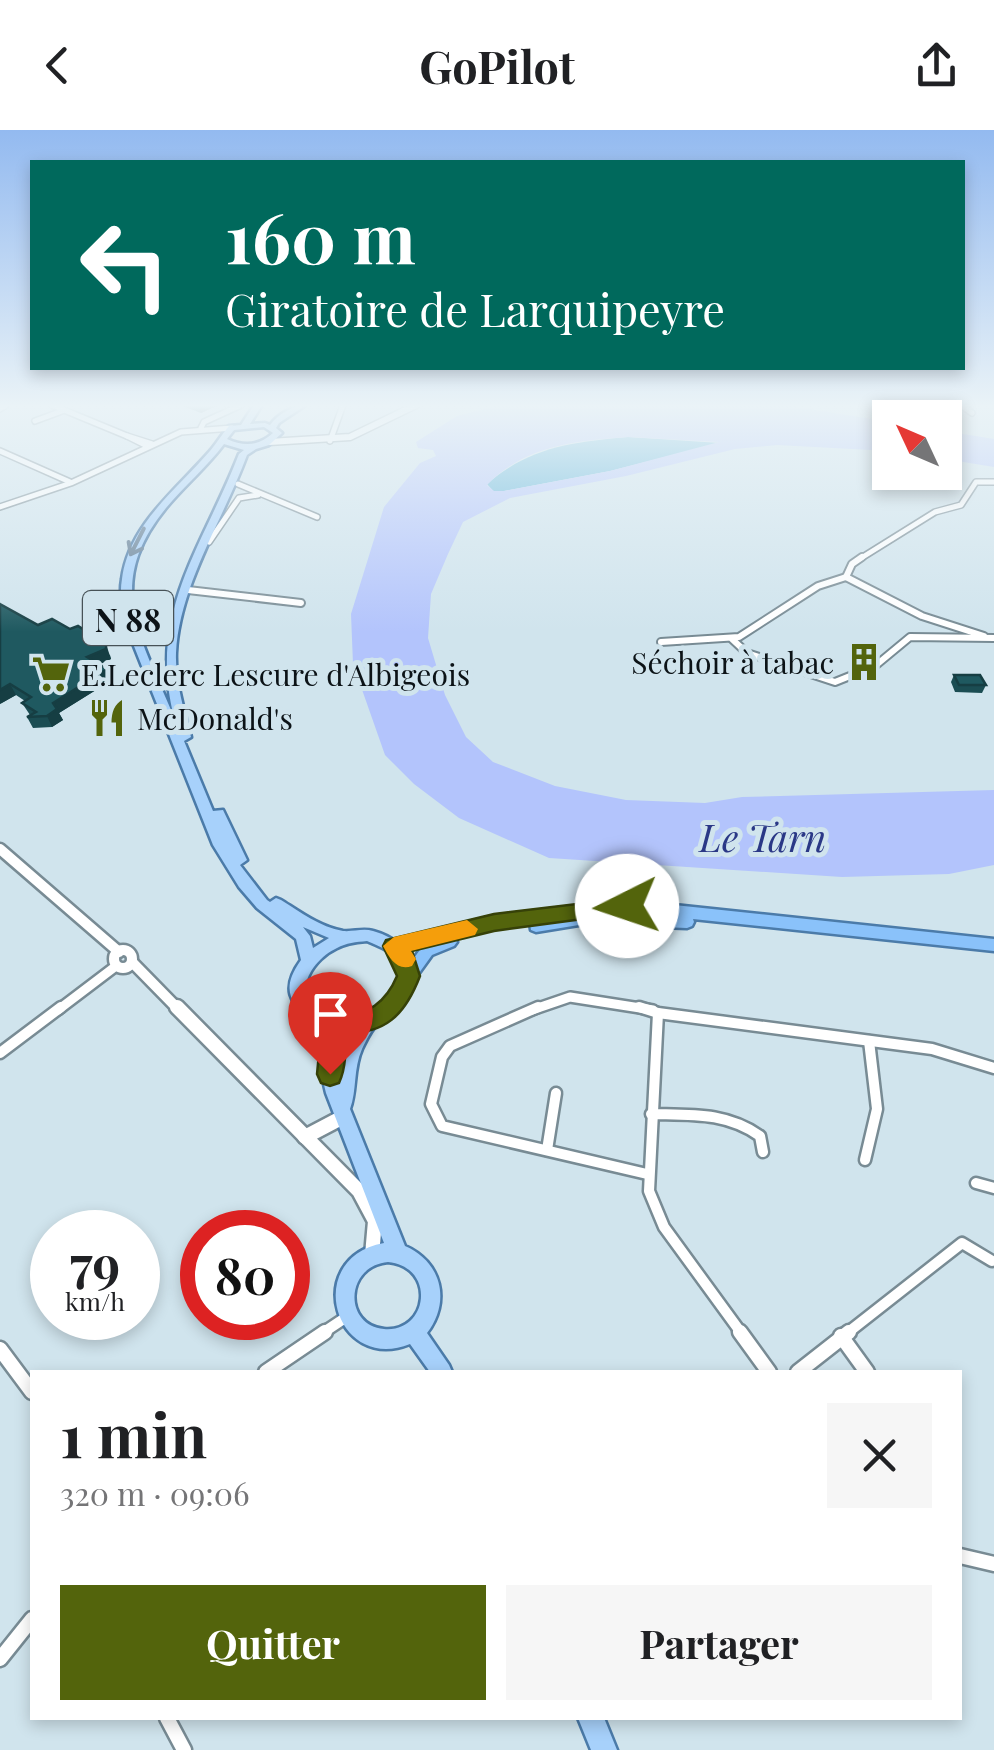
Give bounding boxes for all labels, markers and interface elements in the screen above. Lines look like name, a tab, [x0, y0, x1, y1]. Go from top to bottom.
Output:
text: GoPilot	[419, 35, 575, 95]
icon: back	[30, 38, 85, 93]
icon: share	[909, 38, 964, 93]
text: 160 m	[225, 188, 416, 282]
icon: left	[60, 200, 190, 330]
text: Giratoire de Larquipeyre	[225, 278, 725, 338]
north arrow	[872, 400, 962, 490]
map controls	[872, 400, 962, 490]
one-way arrow	[127, 527, 146, 557]
road number: N 88	[83, 591, 173, 645]
building icon: Séchoir à tabac	[843, 641, 885, 683]
place label: Séchoir à tabac	[631, 642, 834, 682]
supermarket icon: E.Leclerc Lescure d'Albigeois	[30, 653, 72, 695]
place label: E.Leclerc Lescure d'Albigeois	[81, 654, 470, 694]
restaurant icon: McDonald's	[86, 697, 128, 739]
place label: McDonald's	[137, 698, 293, 738]
water label: Le Tarn	[698, 811, 826, 862]
position arrow	[575, 854, 679, 958]
pin	[288, 972, 373, 1075]
icon: arrive	[303, 987, 358, 1042]
speed limit sign: 80	[180, 1210, 310, 1340]
text: 79	[70, 1229, 120, 1296]
text: km/h	[65, 1284, 125, 1317]
text: 1 min	[60, 1393, 207, 1473]
button: close	[827, 1403, 932, 1508]
text: 320 m · 09:06	[60, 1471, 249, 1514]
button: Quitter	[60, 1585, 486, 1700]
button: Partager	[506, 1585, 932, 1700]

